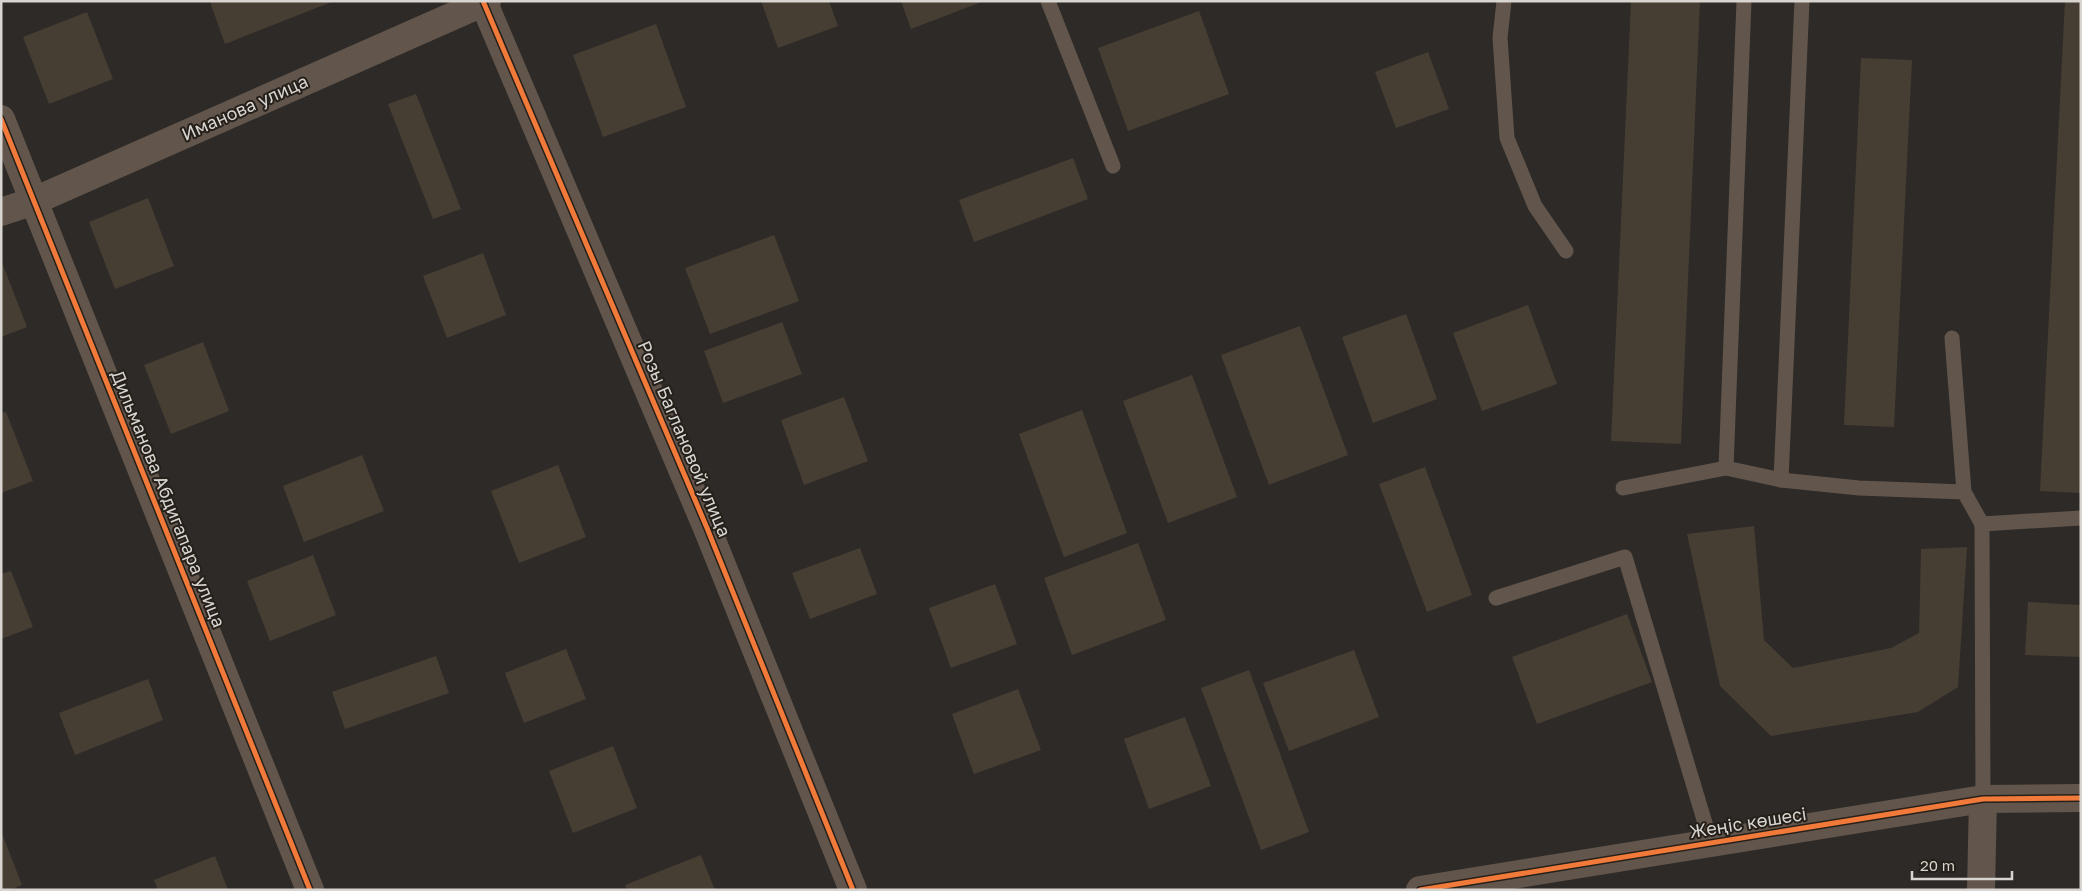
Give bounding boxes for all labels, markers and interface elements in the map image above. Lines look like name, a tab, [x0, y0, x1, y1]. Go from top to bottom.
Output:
street label: Иманова улица	[178, 69, 311, 145]
street label: Розы Баглановой улица	[634, 337, 736, 540]
street label: Дильманова Абдигапара улица	[107, 367, 231, 631]
street label: Жеңіс көшесі	[1688, 802, 1808, 842]
scale bar	[1912, 848, 2012, 880]
text: 20 m	[1920, 856, 1955, 874]

